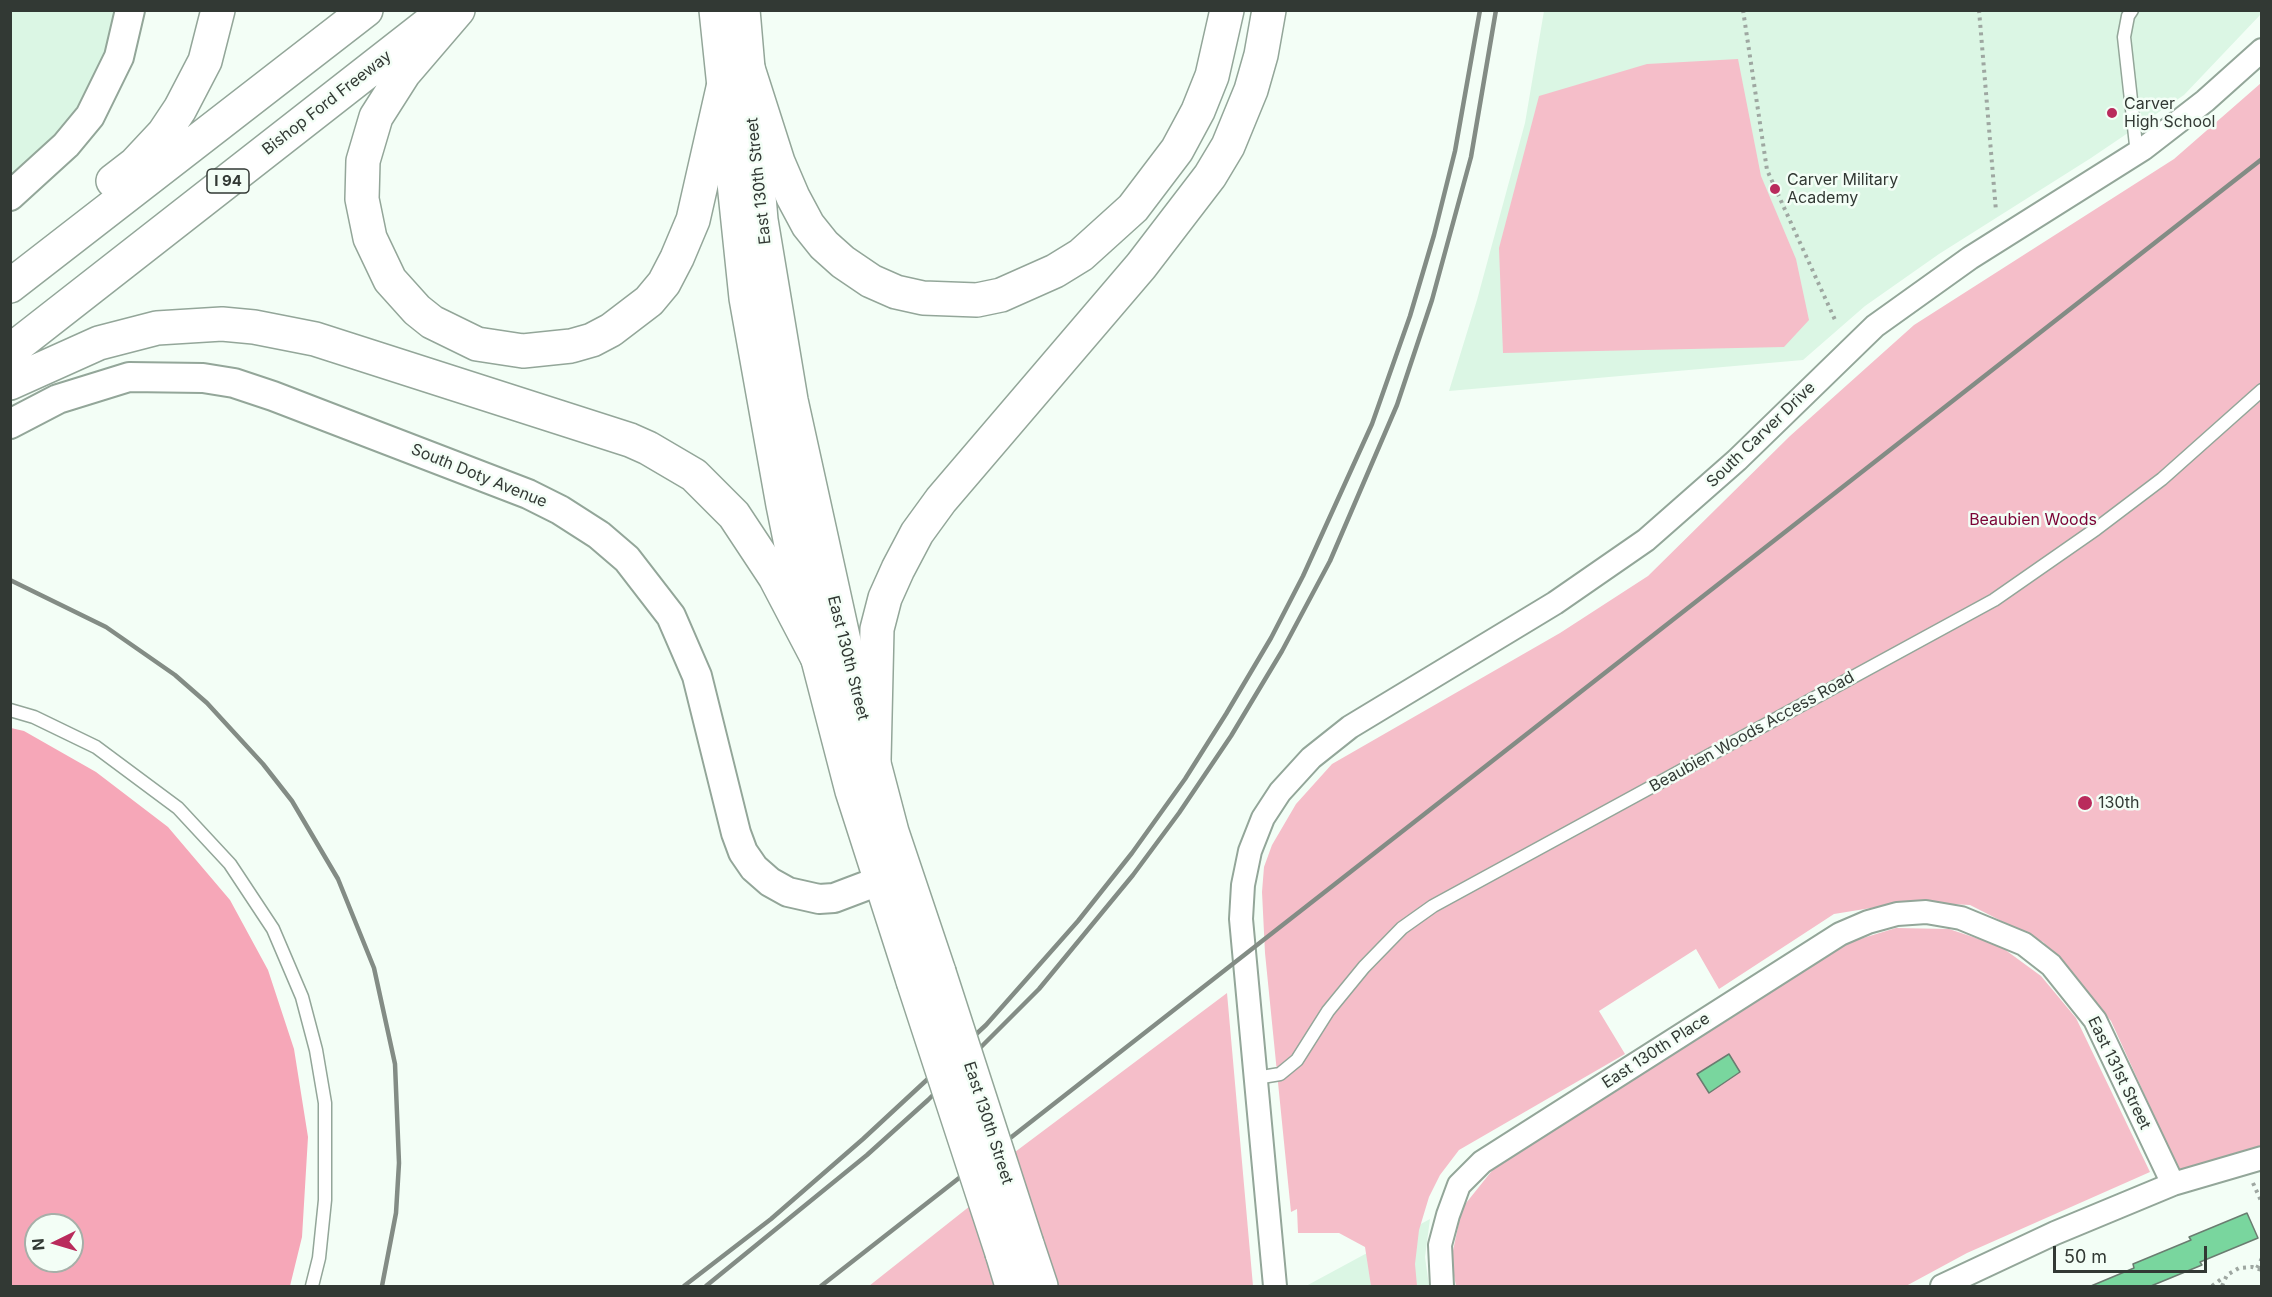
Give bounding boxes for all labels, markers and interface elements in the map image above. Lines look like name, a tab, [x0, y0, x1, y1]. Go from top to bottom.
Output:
street label: Bishop Ford Freeway	[259, 47, 395, 159]
place label: Carver High School	[2124, 94, 2215, 132]
marker: Carver High School	[2105, 106, 2119, 120]
street label: East 130th Street	[743, 116, 775, 246]
road number: I 94	[207, 169, 249, 193]
place label: Carver Military Academy	[1787, 170, 1898, 208]
marker: Carver Military Academy	[1768, 182, 1782, 196]
street label: South Carver Drive	[1703, 378, 1819, 492]
street label: South Doty Avenue	[408, 440, 550, 512]
park label: Beaubien Woods	[1969, 510, 2097, 530]
street label: East 130th Street	[823, 594, 873, 722]
street label: Beaubien Woods Access Road	[1646, 668, 1858, 796]
place label: 130th	[2098, 793, 2139, 813]
marker: 130th	[2076, 794, 2094, 812]
street label: East 130th Place	[1599, 1009, 1713, 1093]
street label: East 131st Street	[2083, 1014, 2155, 1132]
street label: East 130th Street	[959, 1059, 1017, 1187]
north arrow	[24, 1213, 84, 1273]
scale bar	[2056, 1234, 2210, 1272]
text: N	[28, 1237, 49, 1251]
text: 50 m	[2064, 1246, 2107, 1267]

